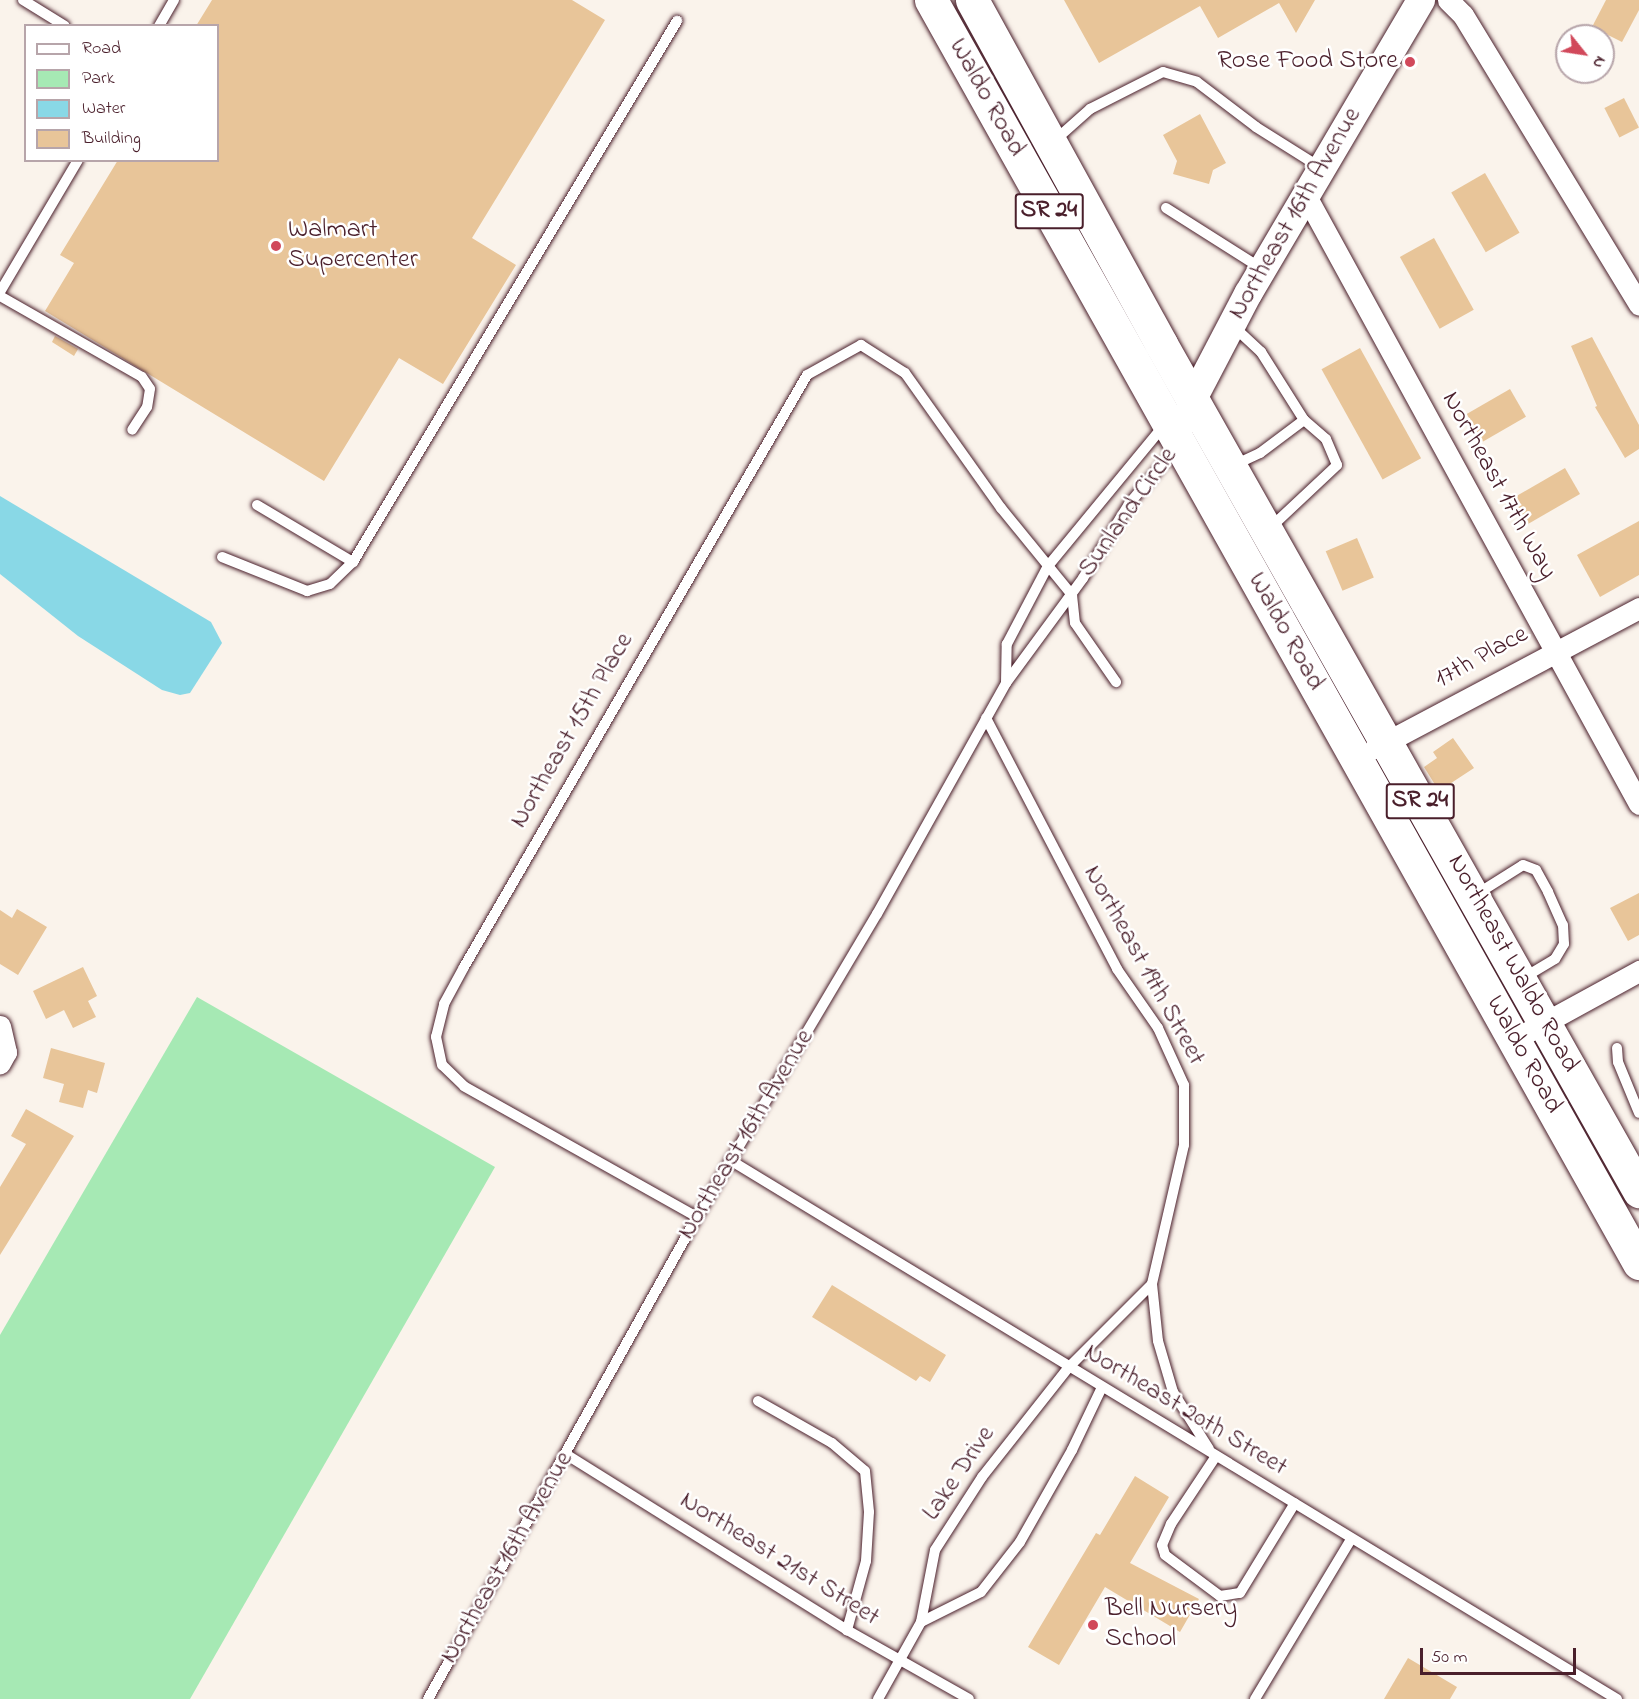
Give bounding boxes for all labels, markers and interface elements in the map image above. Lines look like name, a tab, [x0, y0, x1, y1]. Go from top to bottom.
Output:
legend	[24, 24, 219, 162]
north arrow	[1555, 24, 1615, 84]
street label: Waldo Road	[941, 34, 1031, 162]
text: Road	[82, 36, 121, 62]
place label: Rose Food Store	[1217, 46, 1398, 78]
text: N	[1586, 51, 1612, 73]
marker: Rose Food Store	[1403, 55, 1417, 69]
text: Park	[82, 66, 115, 92]
text: Water	[82, 96, 125, 122]
street label: Northeast 16th Avenue	[1223, 103, 1369, 325]
text: Building	[82, 126, 141, 152]
road number: SR 24	[1014, 190, 1084, 232]
place label: Walmart Supercenter	[288, 215, 418, 276]
marker: Walmart Supercenter	[269, 239, 283, 253]
street label: Northeast 17th Way	[1434, 387, 1562, 585]
street label: Sunland Circle	[1073, 442, 1185, 584]
street label: Waldo Road	[1240, 568, 1330, 696]
street label: 17th Place	[1430, 620, 1534, 696]
street label: Northeast 15th Place	[504, 628, 642, 834]
road number: SR 24	[1386, 780, 1454, 822]
street label: Northeast Waldo Road	[1439, 850, 1585, 1078]
street label: Northeast 19th Street	[1075, 861, 1211, 1071]
street label: Waldo Road	[1478, 991, 1568, 1119]
street label: Northeast 16th Avenue	[672, 1024, 822, 1246]
street label: Northeast 20th Street	[1078, 1338, 1292, 1484]
street label: Lake Drive	[917, 1421, 1003, 1527]
street label: Northeast 16th Avenue	[435, 1447, 581, 1669]
street label: Northeast 21st Street	[673, 1486, 885, 1634]
place label: Bell Nursery School	[1105, 1594, 1237, 1655]
marker: Bell Nursery School	[1086, 1618, 1100, 1632]
scale bar	[1423, 1636, 1579, 1674]
text: 50 m	[1431, 1645, 1468, 1671]

